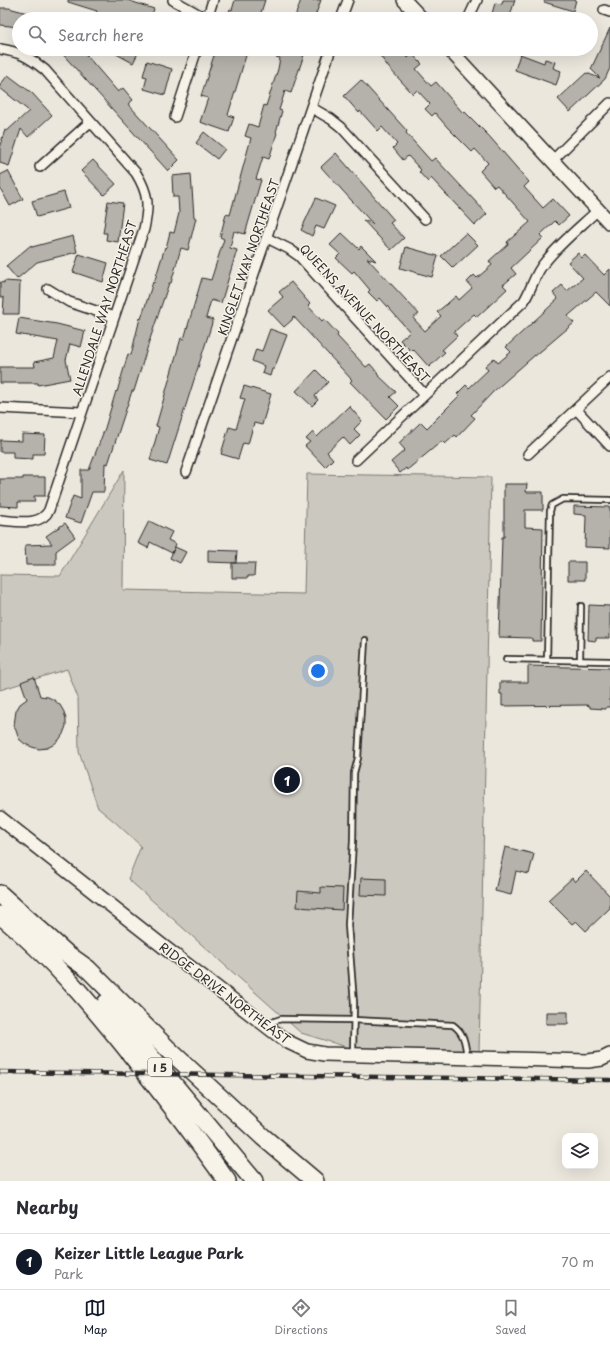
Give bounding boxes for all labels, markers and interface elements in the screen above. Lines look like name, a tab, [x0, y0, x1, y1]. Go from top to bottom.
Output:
search box	[12, 12, 598, 56]
icon: search	[26, 23, 48, 45]
text: Search here	[58, 23, 144, 46]
street label: KINGLET WAY NORTHEAST	[213, 175, 284, 338]
street label: ALLENDALE WAY NORTHEAST	[67, 217, 141, 398]
street label: QUEENS AVENUE NORTHEAST	[296, 240, 435, 387]
your location	[308, 661, 328, 681]
pin: 1	[274, 765, 300, 795]
street label: RIDGE DRIVE NORTHEAST	[156, 938, 295, 1049]
road number: I 5	[148, 1058, 172, 1076]
map controls	[562, 1133, 598, 1169]
button: layers	[562, 1133, 598, 1169]
text: Nearby	[16, 1194, 78, 1220]
text: Keizer Little League Park	[54, 1241, 244, 1264]
text: 1	[26, 1252, 32, 1271]
text: 70 m	[561, 1252, 594, 1271]
text: Park	[54, 1264, 83, 1283]
tab: Map	[84, 1297, 107, 1338]
tab: Directions	[274, 1297, 328, 1338]
tab: Saved	[495, 1297, 526, 1338]

